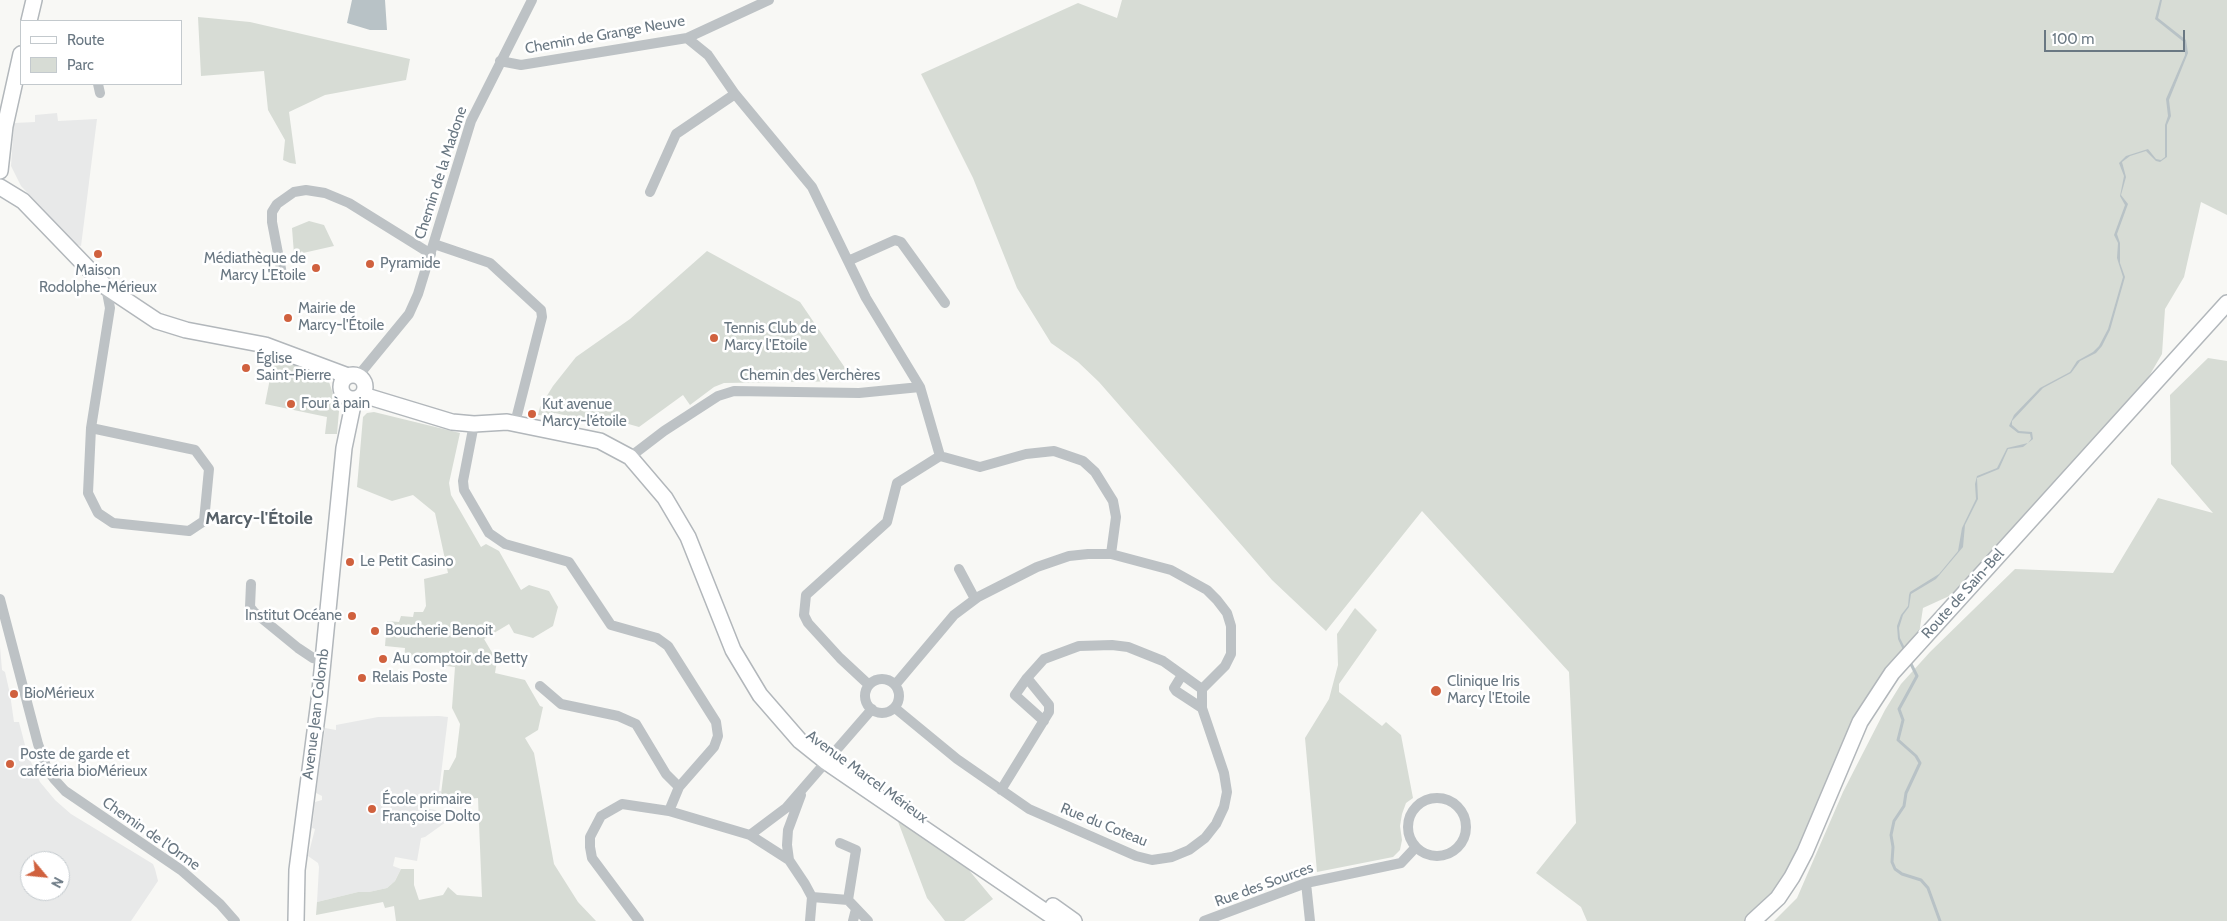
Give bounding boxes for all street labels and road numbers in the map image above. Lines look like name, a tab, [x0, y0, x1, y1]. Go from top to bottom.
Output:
street label: Chemin de Grange Neuve	[524, 12, 686, 58]
street label: Chemin de la Madone	[411, 104, 471, 242]
street label: Chemin des Verchères	[740, 367, 880, 385]
street label: Route de Sain-Bel	[1918, 545, 2008, 643]
street label: Avenue Jean Colomb	[299, 648, 333, 780]
street label: Avenue Marcel Mérieux	[803, 727, 931, 827]
street label: Chemin de l'Orme	[99, 793, 203, 875]
street label: Rue du Coteau	[1058, 799, 1150, 851]
street label: Rue des Sources	[1212, 859, 1316, 911]

